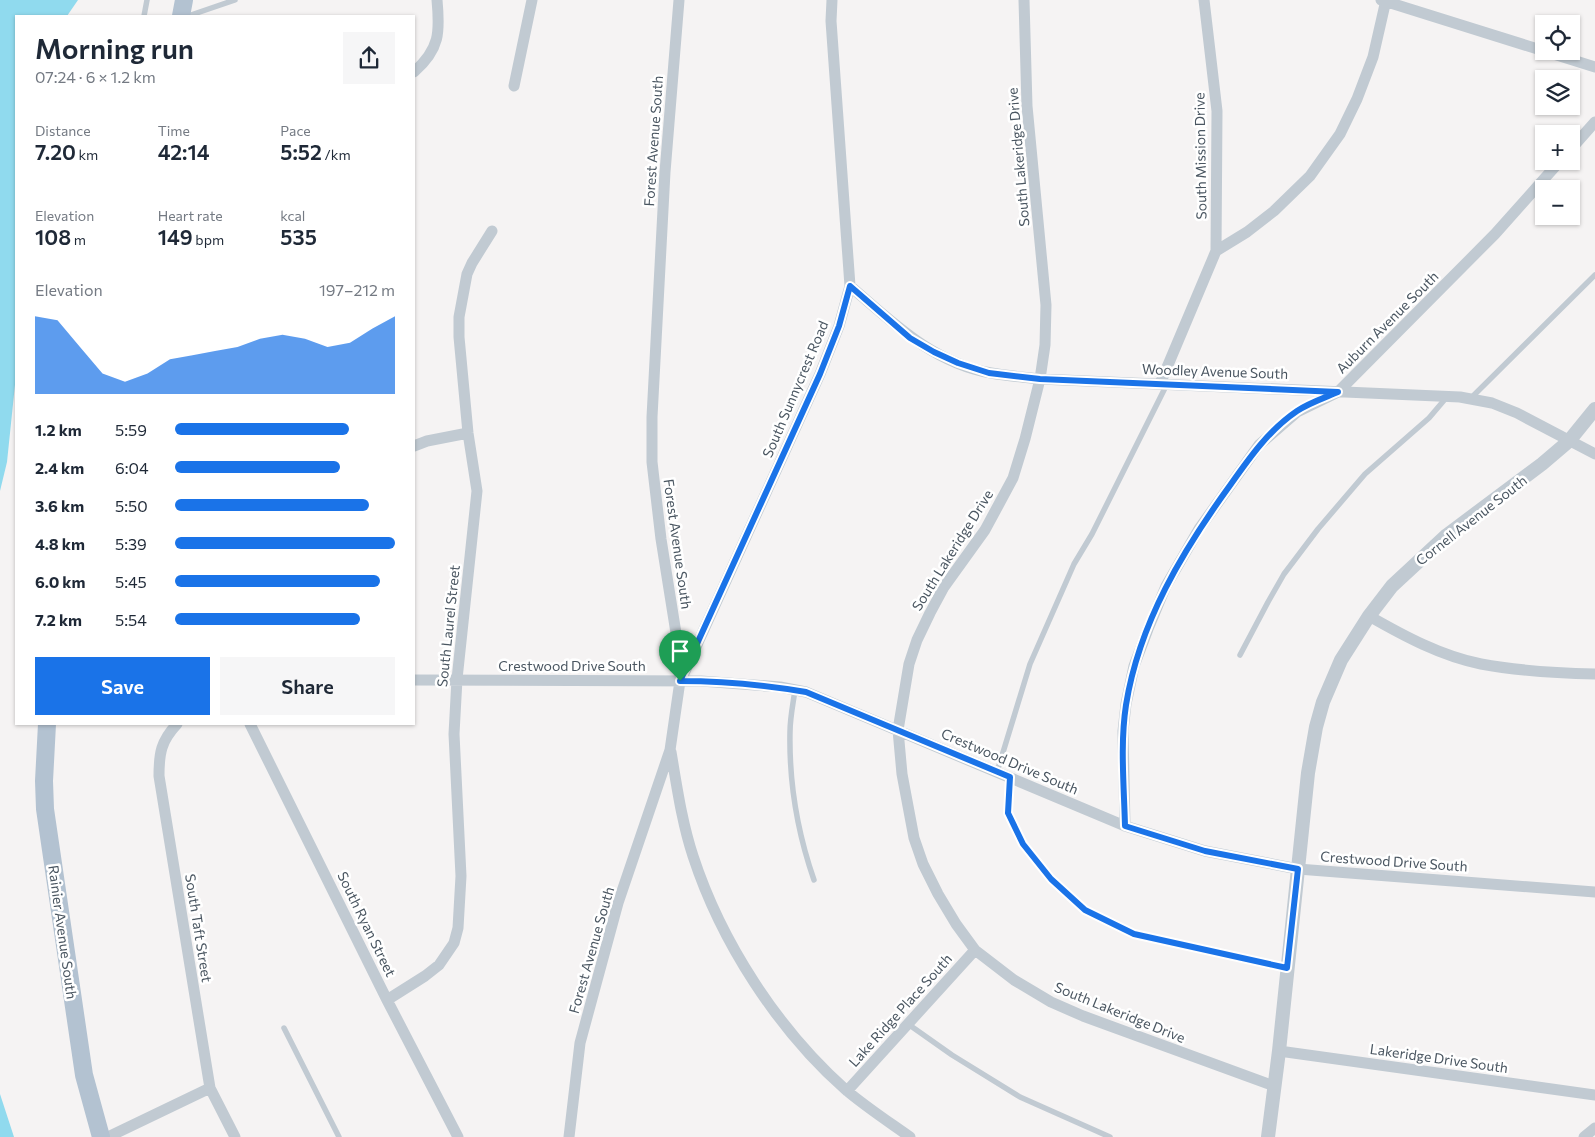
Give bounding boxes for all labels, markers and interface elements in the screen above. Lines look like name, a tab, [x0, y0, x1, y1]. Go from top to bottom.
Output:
map controls	[1535, 15, 1580, 225]
button: locate	[1535, 15, 1580, 60]
text: Morning run	[35, 31, 194, 65]
button: share	[343, 32, 395, 84]
text: 07:24 · 6 × 1.2 km	[35, 67, 156, 86]
button: layers	[1535, 70, 1580, 115]
street label: Forest Avenue South	[640, 75, 666, 207]
street label: South Lakeridge Drive	[1003, 87, 1033, 227]
street label: South Mission Drive	[1190, 92, 1210, 220]
text: Distance	[35, 122, 91, 139]
text: Time	[158, 122, 190, 139]
text: Pace	[280, 122, 311, 139]
button: +	[1535, 125, 1580, 170]
text: 7.20	[35, 139, 76, 164]
text: 42:14	[158, 139, 210, 164]
text: 5:52	[280, 139, 322, 164]
text: km	[76, 146, 98, 163]
text: /km	[322, 146, 351, 163]
button: −	[1535, 180, 1580, 225]
text: Elevation	[35, 207, 94, 224]
text: Heart rate	[158, 207, 223, 224]
text: kcal	[280, 207, 305, 224]
text: 108	[35, 224, 71, 249]
text: 149	[158, 224, 193, 249]
text: 535	[280, 224, 317, 249]
text: m	[71, 231, 86, 248]
text: bpm	[193, 231, 224, 248]
street label: Auburn Avenue South	[1332, 267, 1442, 377]
text: Elevation	[35, 280, 103, 299]
text: 197–212 m	[319, 280, 395, 299]
street label: South Sunnycrest Road	[758, 318, 832, 460]
street label: Woodley Avenue South	[1142, 360, 1288, 382]
text: 1.2 km	[35, 420, 82, 439]
text: 5:59	[115, 420, 147, 439]
text: 2.4 km	[35, 458, 84, 477]
text: 6:04	[115, 458, 149, 477]
street label: Cornell Avenue South	[1412, 471, 1530, 569]
street label: Forest Avenue South	[660, 478, 696, 610]
street label: South Lakeridge Drive	[908, 486, 996, 614]
text: 3.6 km	[35, 496, 84, 515]
text: 5:50	[115, 496, 148, 515]
text: 4.8 km	[35, 534, 85, 553]
text: 5:39	[115, 534, 147, 553]
street label: South Laurel Street	[433, 564, 463, 688]
text: 6.0 km	[35, 572, 86, 591]
text: 5:45	[115, 572, 147, 591]
text: 7.2 km	[35, 610, 82, 629]
text: 5:54	[115, 610, 147, 629]
pin	[659, 630, 701, 681]
icon: arrive	[666, 637, 694, 665]
button: Save	[35, 657, 210, 715]
button: Share	[220, 657, 395, 715]
street label: Crestwood Drive South	[498, 657, 646, 674]
street label: Crestwood Drive South	[939, 724, 1081, 798]
street label: Crestwood Drive South	[1320, 847, 1468, 875]
street label: Rainier Avenue South	[45, 864, 81, 1000]
street label: South Ryan Street	[334, 869, 400, 980]
street label: South Taft Street	[182, 873, 216, 984]
street label: Forest Avenue South	[565, 885, 617, 1015]
street label: Lake Ridge Place South	[845, 950, 955, 1070]
street label: South Lakeridge Drive	[1052, 978, 1188, 1046]
street label: Lakeridge Drive South	[1369, 1040, 1509, 1076]

